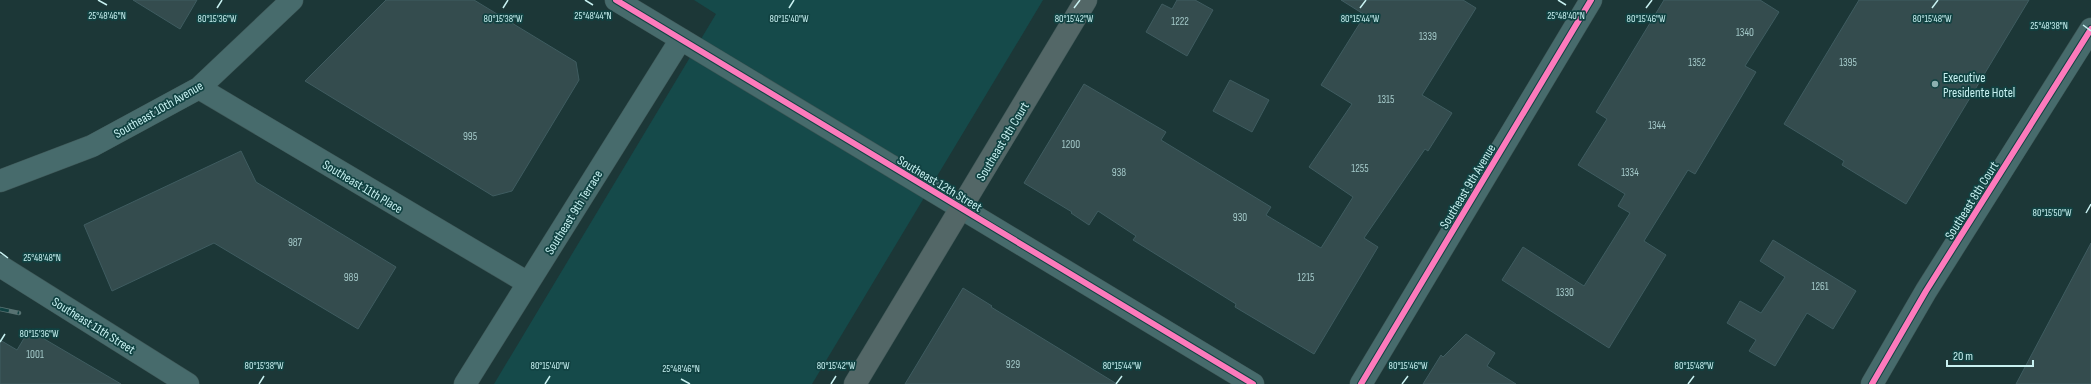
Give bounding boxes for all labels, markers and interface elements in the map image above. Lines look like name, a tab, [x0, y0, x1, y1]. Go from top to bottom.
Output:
text: 25°48'46"N	[88, 10, 126, 22]
text: 25°48'44"N	[574, 10, 612, 22]
text: 25°48'40"N	[1547, 10, 1585, 22]
text: 80°15'36"W	[198, 13, 237, 25]
text: 80°15'38"W	[484, 13, 523, 25]
text: 80°15'40"W	[770, 13, 809, 25]
text: 80°15'42"W	[1055, 13, 1094, 25]
text: 80°15'44"W	[1341, 13, 1380, 25]
text: 80°15'46"W	[1627, 13, 1666, 25]
text: 80°15'48"W	[1913, 13, 1952, 25]
house number: 1222	[1171, 15, 1189, 28]
text: 25°48'38"N	[2030, 20, 2068, 32]
house number: 1340	[1736, 26, 1754, 39]
house number: 1339	[1419, 30, 1437, 43]
house number: 1352	[1688, 56, 1706, 69]
house number: 1395	[1839, 56, 1857, 69]
place label: Executive Presidente Hotel	[1943, 70, 2015, 101]
street label: Southeast 10th Avenue	[111, 78, 206, 142]
marker: Executive Presidente Hotel	[1930, 79, 1940, 89]
house number: 1315	[1378, 93, 1394, 106]
street label: Southeast 9th Court	[973, 99, 1033, 184]
house number: 1344	[1648, 119, 1666, 132]
house number: 995	[463, 130, 477, 143]
house number: 1200	[1062, 138, 1080, 151]
street label: Southeast 9th Avenue	[1436, 141, 1499, 232]
street label: Southeast 12th Street	[894, 152, 985, 215]
street label: Southeast 11th Place	[319, 157, 405, 217]
street label: Southeast 8th Court	[1941, 159, 2002, 243]
house number: 1255	[1351, 162, 1369, 175]
house number: 938	[1112, 166, 1126, 179]
house number: 1334	[1621, 166, 1639, 179]
street label: Southeast 9th Terrace	[541, 167, 606, 258]
text: 80°15'50"W	[2033, 207, 2072, 219]
house number: 930	[1233, 211, 1247, 224]
house number: 987	[288, 236, 303, 249]
text: 25°48'48"N	[23, 252, 61, 264]
house number: 989	[344, 271, 358, 284]
house number: 1215	[1298, 271, 1314, 284]
house number: 1261	[1811, 280, 1829, 293]
house number: 1330	[1556, 286, 1574, 299]
street label: Southeast 11th Street	[49, 294, 138, 358]
text: 80°15'36"W	[20, 328, 59, 340]
scale bar	[1947, 342, 2033, 368]
house number: 1001	[26, 348, 44, 361]
text: 20 m	[1953, 349, 1973, 364]
house number: 929	[1006, 358, 1020, 371]
text: 80°15'38"W	[245, 360, 284, 372]
text: 80°15'40"W	[531, 360, 570, 372]
text: 80°15'42"W	[817, 360, 856, 372]
text: 80°15'44"W	[1103, 360, 1142, 372]
text: 80°15'46"W	[1389, 360, 1428, 372]
text: 80°15'48"W	[1675, 360, 1714, 372]
text: 25°48'46"N	[662, 363, 700, 375]

